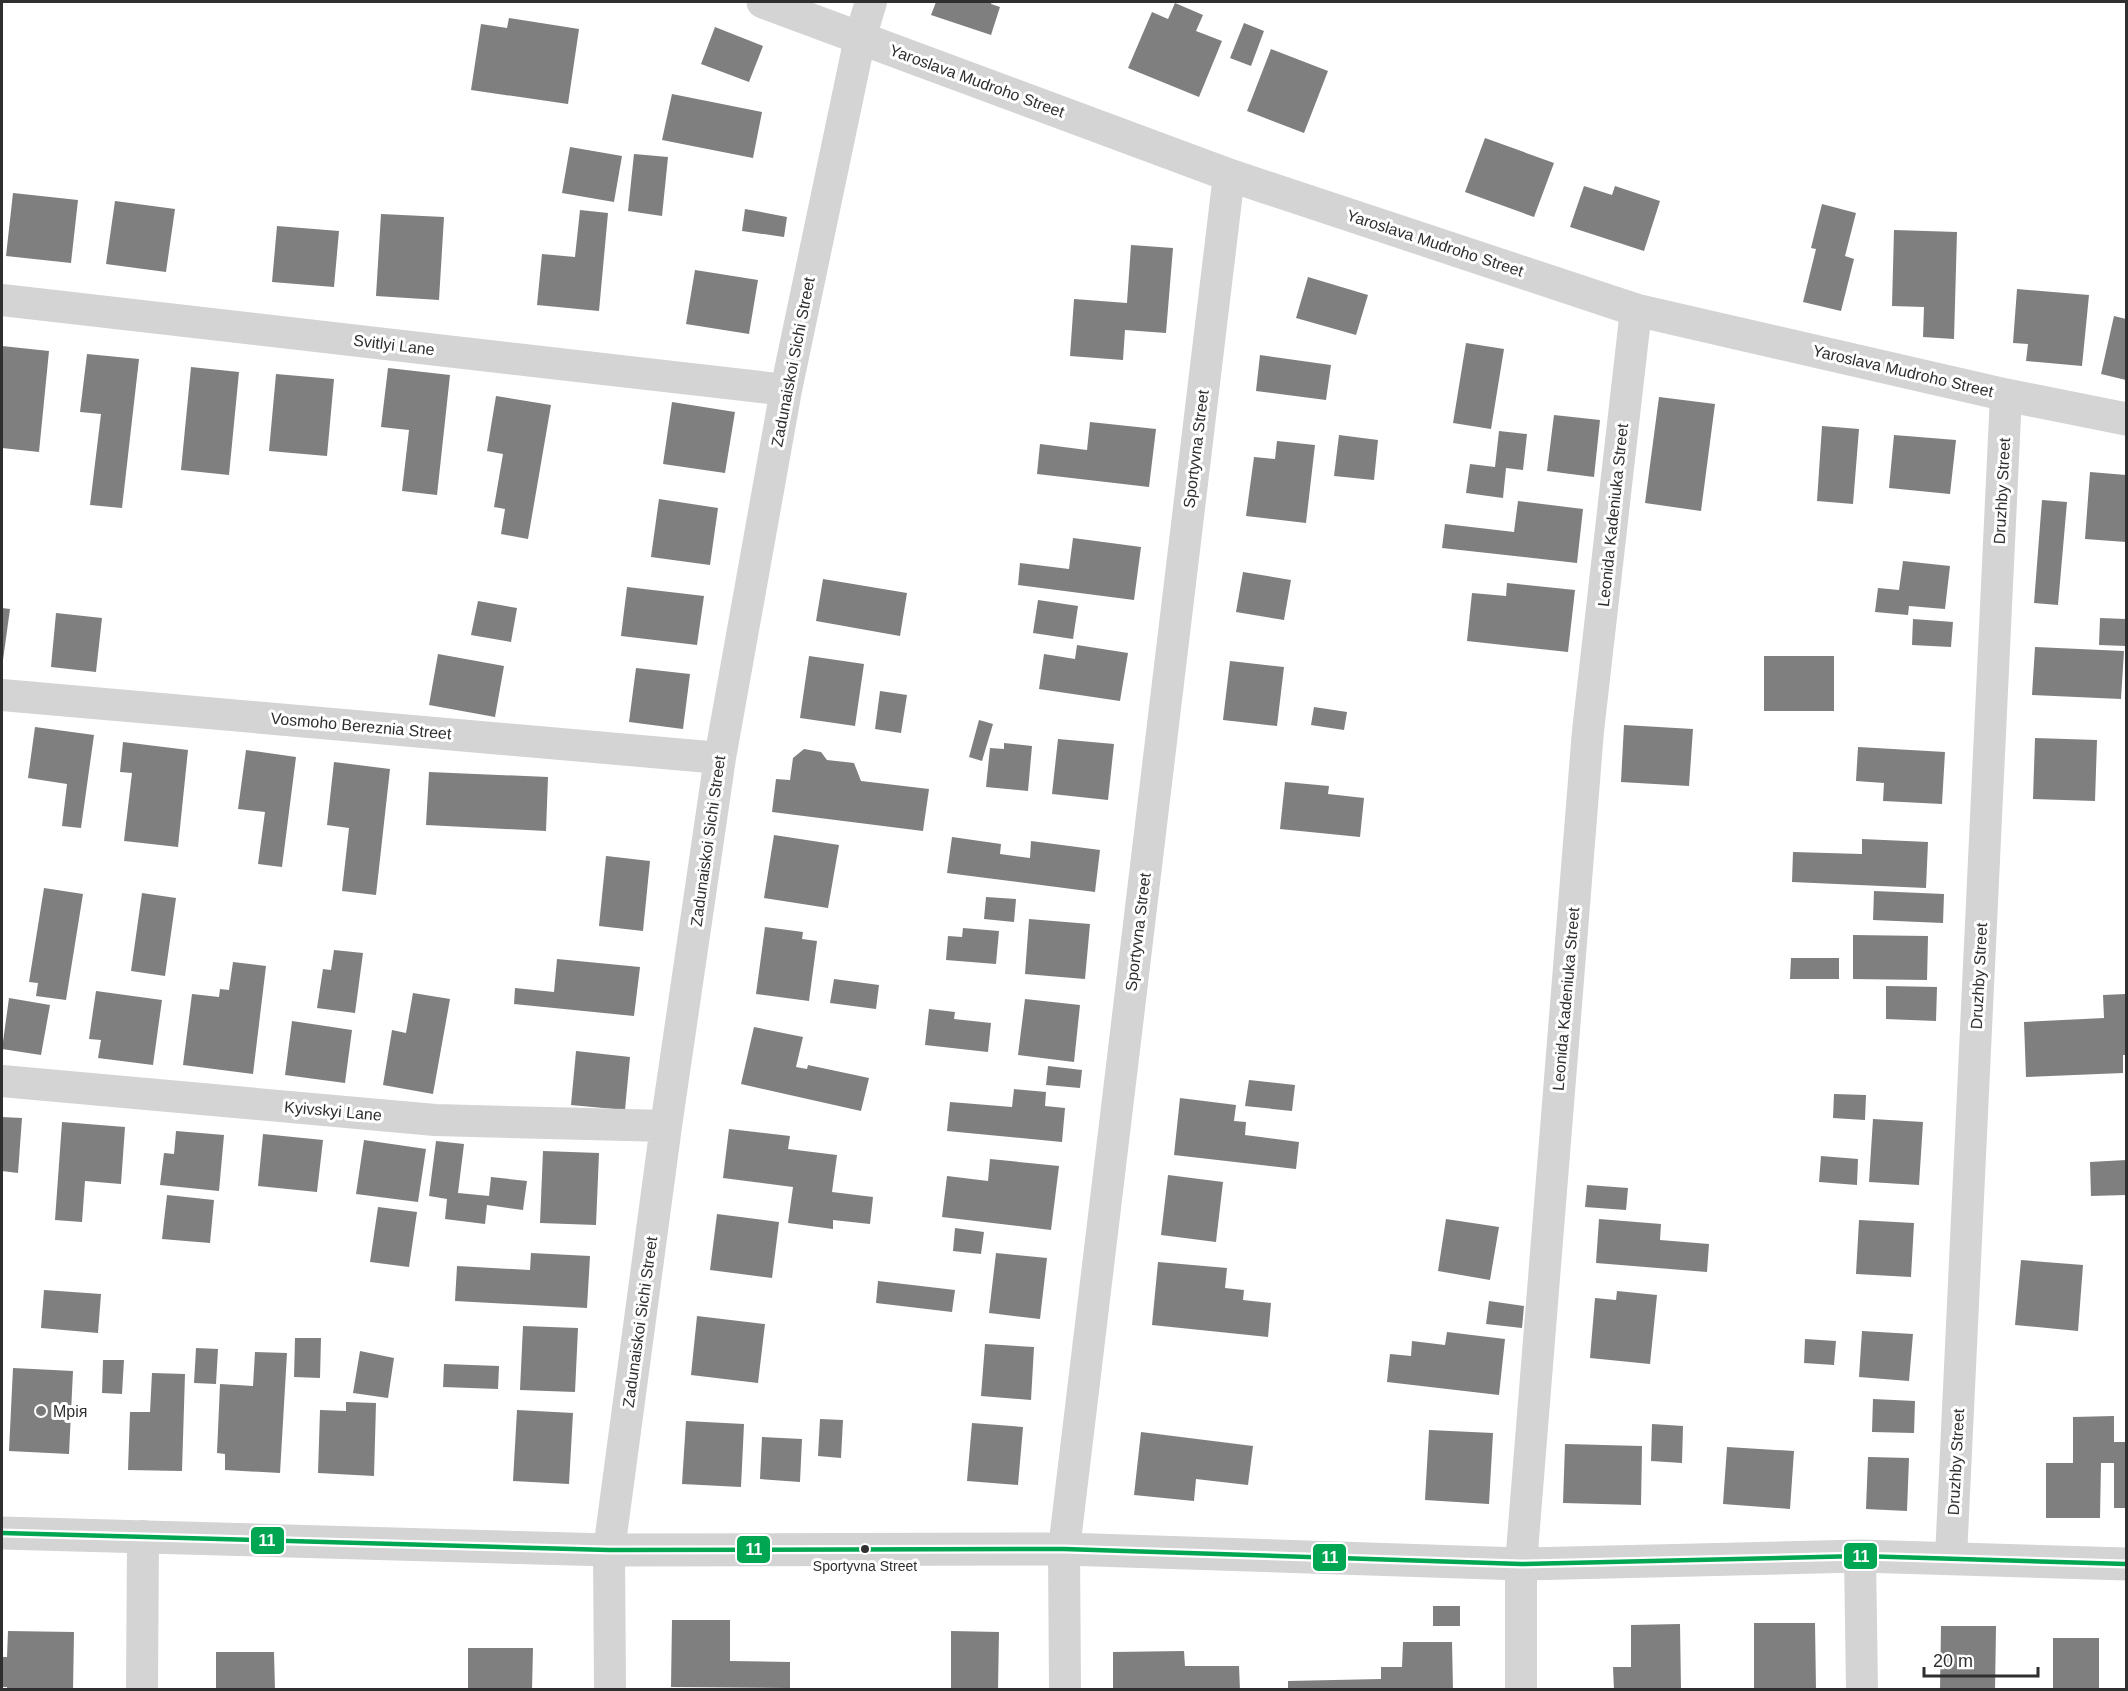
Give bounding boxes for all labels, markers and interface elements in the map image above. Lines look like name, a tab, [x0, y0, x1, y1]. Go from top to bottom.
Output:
street label: Yaroslava Mudroho Street	[887, 41, 1067, 121]
street label: Yaroslava Mudroho Street	[1345, 206, 1526, 280]
street label: Zadunaiskoi Sichi Street	[768, 275, 818, 448]
street label: Svitlyi Lane	[352, 332, 436, 358]
street label: Yaroslava Mudroho Street	[1811, 342, 1995, 400]
street label: Sportyvna Street	[1180, 388, 1212, 509]
street label: Leonida Kadeniuka Street	[1595, 422, 1631, 607]
street label: Druzhby Street	[1991, 437, 2013, 545]
street label: Vosmoho Bereznia Street	[270, 710, 453, 742]
street label: Zadunaiskoi Sichi Street	[688, 754, 729, 928]
street label: Sportyvna Street	[1122, 871, 1154, 992]
street label: Leonida Kadeniuka Street	[1550, 906, 1583, 1091]
street label: Druzhby Street	[1968, 922, 1990, 1030]
street label: Kyivskyi Lane	[284, 1098, 383, 1124]
street label: Zadunaiskoi Sichi Street	[620, 1235, 661, 1409]
place label: Мрія	[53, 1403, 87, 1420]
marker: Мрія	[34, 1404, 48, 1418]
street label: Druzhby Street	[1945, 1408, 1967, 1516]
line badge: 11	[250, 1526, 285, 1555]
text: 11	[259, 1532, 276, 1549]
line badge: 11	[736, 1535, 771, 1564]
text: 11	[746, 1541, 763, 1558]
line badge: 11	[1843, 1542, 1878, 1570]
marker: Sportyvna Street	[859, 1543, 871, 1555]
line badge: 11	[1312, 1543, 1347, 1572]
text: 11	[1853, 1548, 1870, 1565]
text: 11	[1322, 1549, 1339, 1566]
place label: Sportyvna Street	[813, 1558, 917, 1574]
scale bar	[1924, 1640, 2038, 1678]
text: 20 m	[1933, 1651, 1973, 1671]

